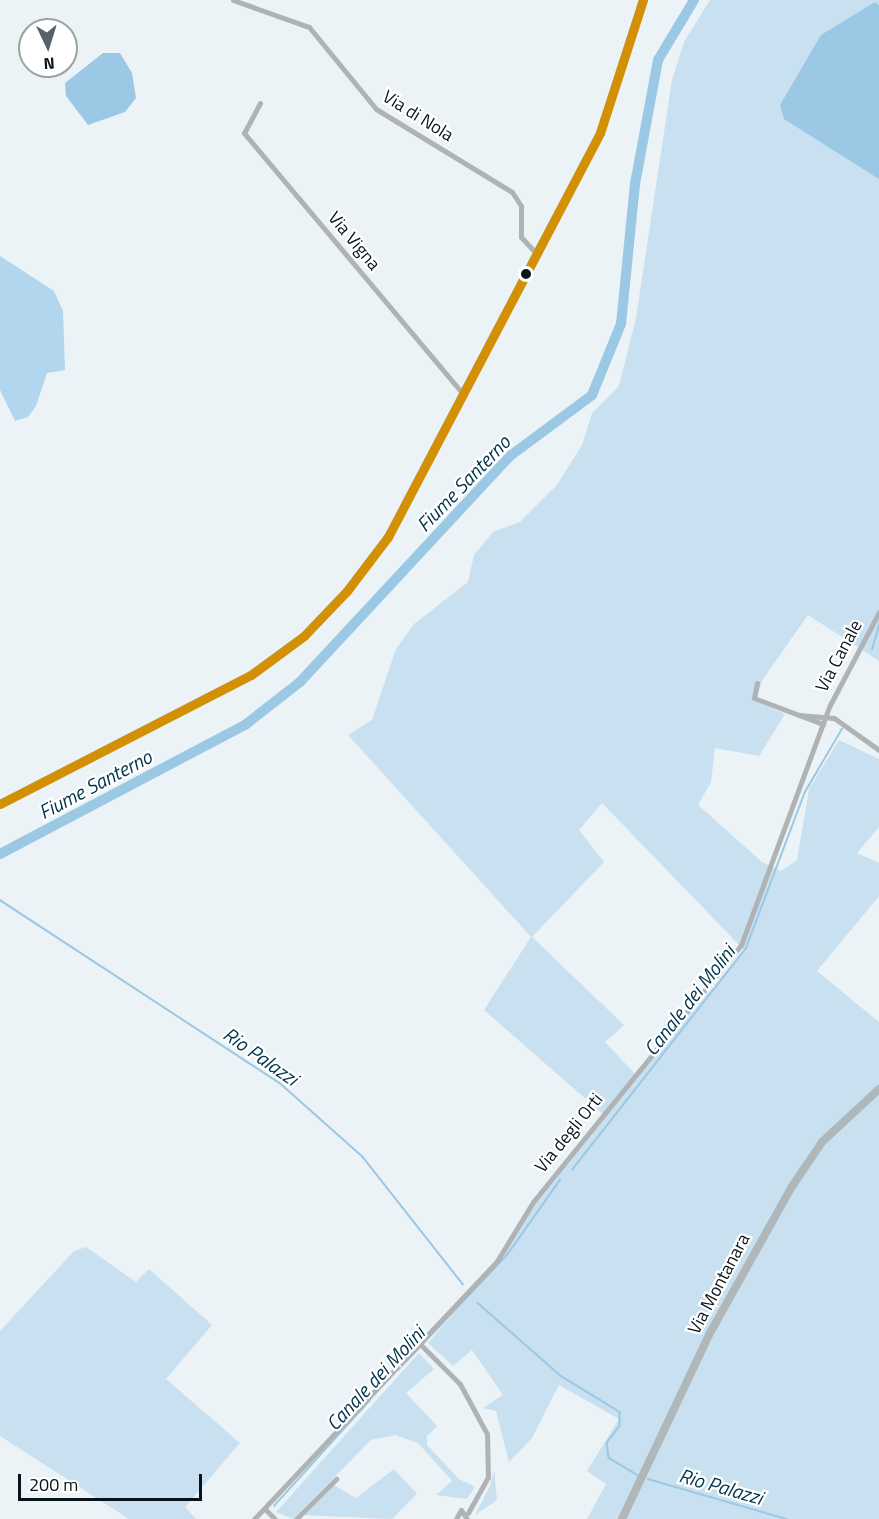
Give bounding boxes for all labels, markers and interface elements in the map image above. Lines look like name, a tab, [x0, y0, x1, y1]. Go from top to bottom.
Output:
north arrow	[18, 18, 78, 78]
text: N	[43, 52, 55, 76]
street label: Via di Nola	[379, 86, 457, 146]
street label: Via Vigna	[323, 207, 385, 275]
unlabelled marker	[520, 268, 532, 280]
water label: Fiume Santerno	[411, 430, 515, 536]
street label: Via Canale	[811, 616, 867, 696]
water label: Fiume Santerno	[34, 744, 156, 824]
water label: Canale dei Molini	[638, 940, 740, 1060]
water label: Rio Palazzi	[219, 1022, 303, 1090]
street label: Via degli Orti	[530, 1089, 608, 1177]
street label: Via Montanara	[683, 1230, 755, 1338]
water label: Canale dei Molini	[321, 1321, 429, 1435]
scale bar	[21, 1462, 206, 1500]
water label: Rio Palazzi	[676, 1463, 766, 1509]
text: 200 m	[29, 1471, 78, 1498]

